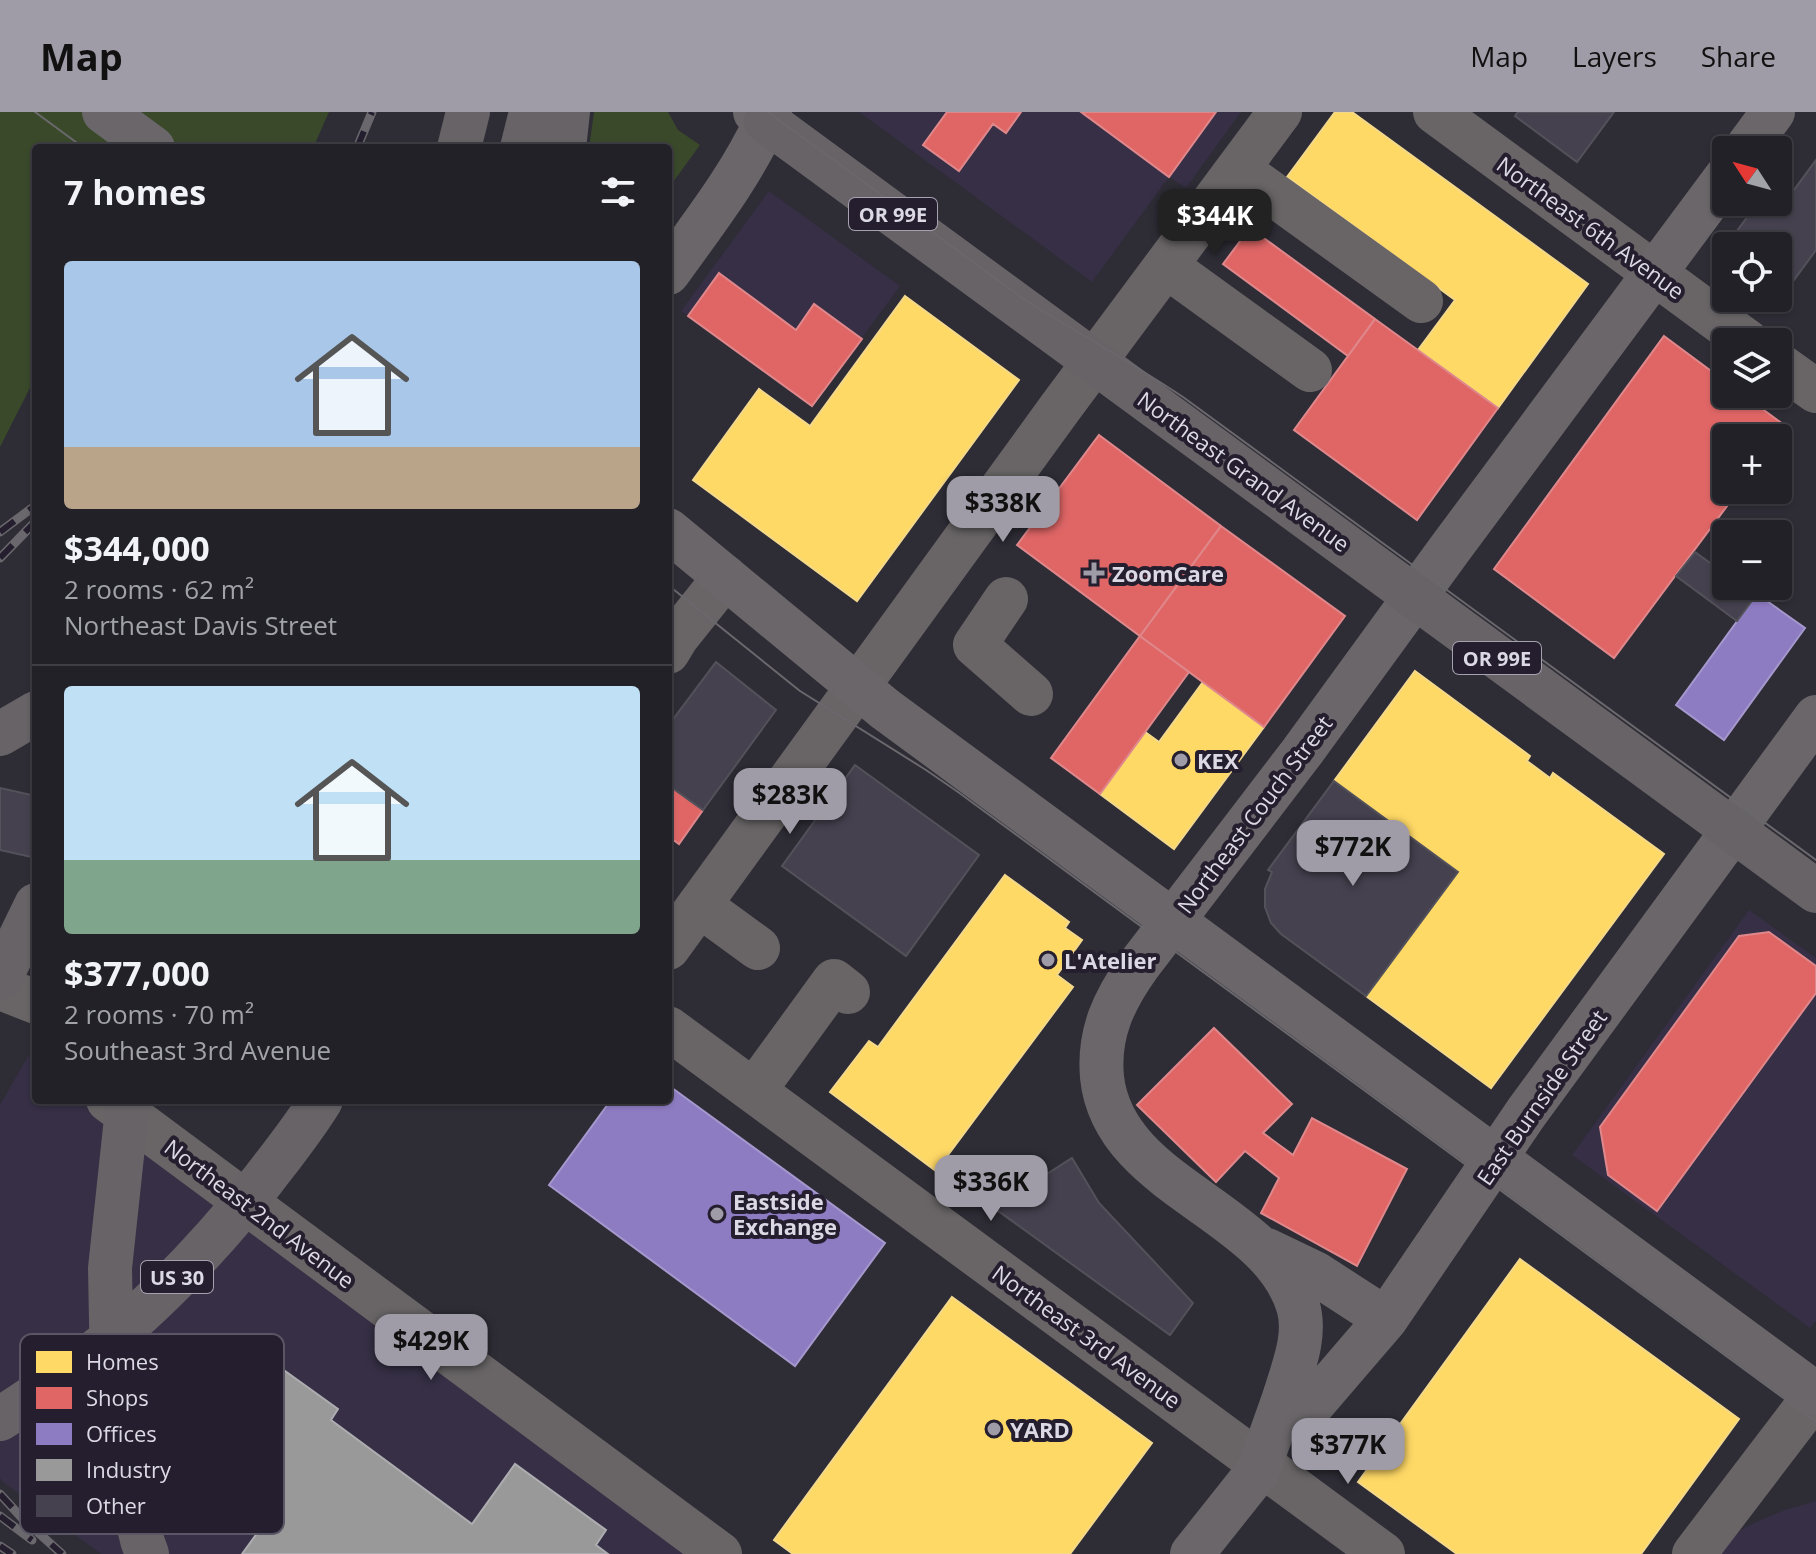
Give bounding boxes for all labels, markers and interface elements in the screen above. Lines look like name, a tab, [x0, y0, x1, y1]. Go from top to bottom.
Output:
text: Map	[40, 30, 123, 82]
text: Map	[1470, 37, 1528, 75]
text: Layers	[1572, 37, 1657, 75]
text: Share	[1701, 37, 1776, 75]
north arrow	[1712, 136, 1792, 216]
map controls	[1712, 136, 1792, 600]
street label: Northeast 6th Avenue	[1491, 149, 1691, 305]
text: 7 homes	[64, 169, 206, 215]
icon: filters	[596, 170, 640, 214]
pin: $344K	[1159, 189, 1271, 257]
text: $344K	[1177, 197, 1253, 233]
road number: OR 99E	[849, 198, 937, 230]
button: locate	[1712, 232, 1792, 312]
icon: home	[280, 313, 424, 457]
button: layers	[1712, 328, 1792, 408]
street label: Northeast Grand Avenue	[1132, 384, 1356, 558]
button: +	[1712, 424, 1792, 504]
pin: $338K	[947, 476, 1059, 544]
text: $338K	[965, 484, 1041, 520]
button: −	[1712, 520, 1792, 600]
text: $344,000	[64, 525, 210, 571]
place label: ZoomCare	[1112, 558, 1224, 588]
marker: ZoomCare	[1083, 562, 1105, 584]
text: 2 rooms · 62 m²	[64, 571, 254, 607]
text: Northeast Davis Street	[64, 607, 337, 643]
road number: OR 99E	[1453, 642, 1541, 674]
street label: Northeast Couch Street	[1170, 709, 1338, 919]
icon: home	[280, 738, 424, 882]
place label: KEX	[1197, 745, 1239, 775]
marker: KEX	[1172, 751, 1190, 769]
pin: $283K	[734, 768, 846, 836]
text: $283K	[752, 776, 828, 812]
pin: $772K	[1297, 820, 1409, 888]
text: $772K	[1315, 828, 1391, 864]
place label: L'Atelier	[1064, 945, 1156, 975]
text: $377,000	[64, 950, 210, 996]
marker: L'Atelier	[1039, 951, 1057, 969]
text: 2 rooms · 70 m²	[64, 996, 254, 1032]
street label: East Burnside Street	[1469, 1003, 1613, 1191]
text: Southeast 3rd Avenue	[64, 1032, 331, 1068]
street label: Northeast 2nd Avenue	[159, 1132, 361, 1294]
pin: $336K	[935, 1155, 1047, 1223]
text: $336K	[953, 1163, 1029, 1199]
place label: Eastside Exchange	[733, 1186, 837, 1241]
marker: Eastside Exchange	[708, 1205, 726, 1223]
street label: Northeast 3rd Avenue	[987, 1257, 1187, 1415]
road number: US 30	[141, 1261, 213, 1293]
pin: $429K	[375, 1314, 487, 1382]
text: $429K	[393, 1322, 469, 1358]
legend	[20, 1334, 284, 1534]
text: Homes	[86, 1346, 159, 1376]
text: Shops	[86, 1382, 149, 1412]
place label: YARD	[1010, 1414, 1070, 1444]
text: Offices	[86, 1418, 157, 1448]
pin: $377K	[1292, 1418, 1404, 1486]
marker: YARD	[985, 1420, 1003, 1438]
text: $377K	[1310, 1426, 1386, 1462]
text: Industry	[86, 1454, 172, 1484]
text: Other	[86, 1490, 146, 1520]

